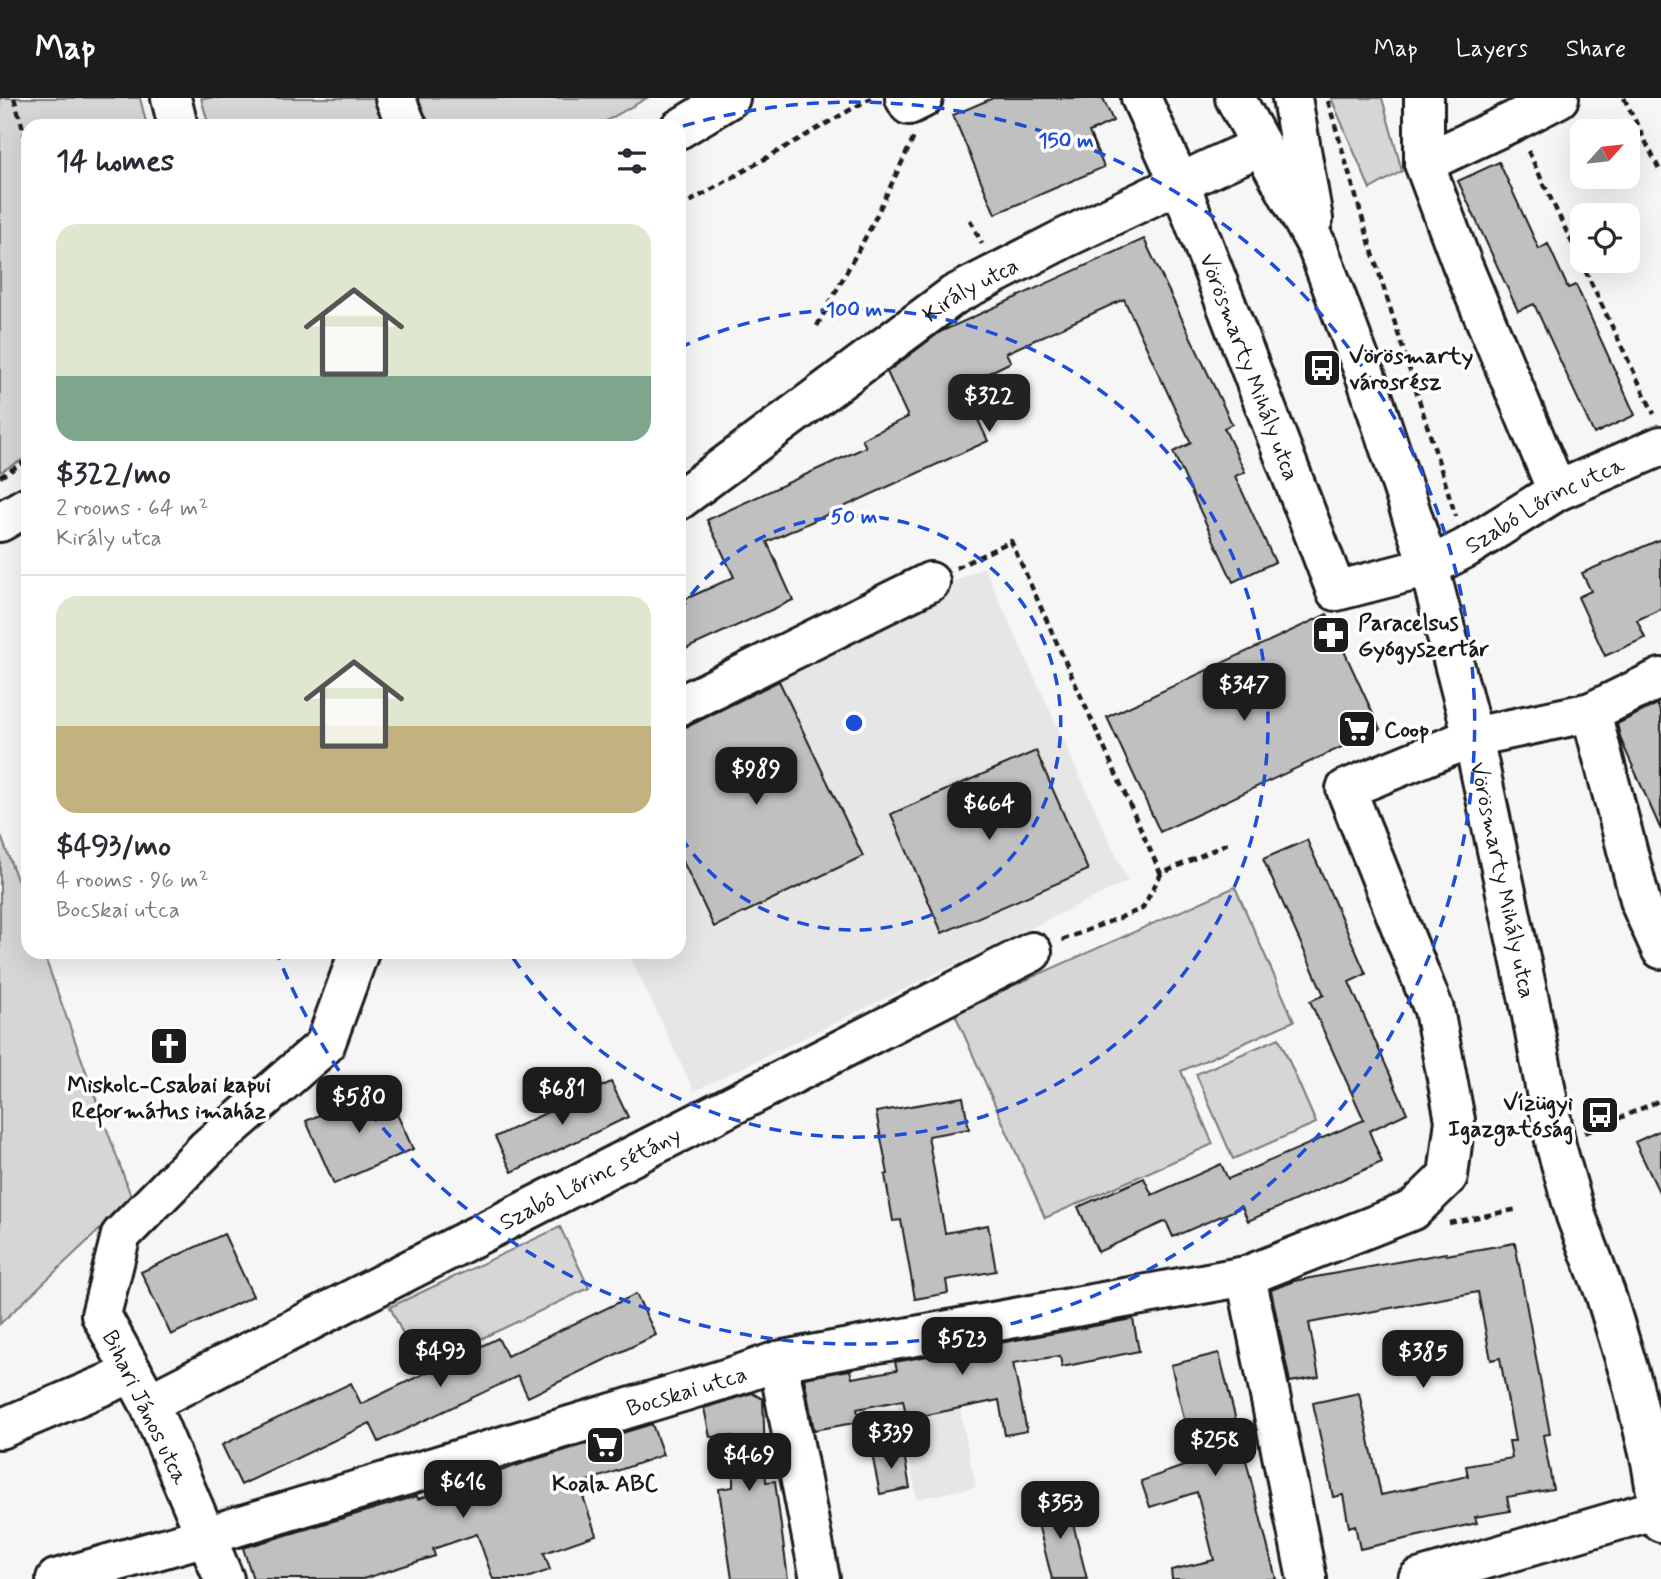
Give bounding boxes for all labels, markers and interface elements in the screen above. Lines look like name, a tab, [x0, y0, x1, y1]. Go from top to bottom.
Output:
text: Map	[35, 27, 95, 71]
text: Map	[1374, 34, 1418, 65]
text: Layers	[1456, 34, 1528, 65]
text: Share	[1566, 34, 1626, 65]
north arrow	[1570, 119, 1640, 189]
map controls	[1570, 119, 1640, 273]
text: 150 m	[1038, 127, 1094, 155]
text: 14 homes	[56, 142, 174, 181]
icon: filters	[613, 142, 651, 180]
button: locate	[1570, 203, 1640, 273]
street label: Vörösmarty Mihály utca	[1191, 250, 1305, 485]
street label: Király utca	[917, 251, 1024, 330]
icon: home	[291, 269, 417, 395]
text: 100 m	[826, 296, 882, 324]
place label: Vörösmarty városrész	[1349, 342, 1473, 398]
bus stop icon: Vörösmarty városrész	[1301, 347, 1343, 389]
pin: $322	[948, 374, 1030, 434]
text: $322	[964, 382, 1014, 412]
street label: Szabó Lőrinc utca	[1460, 451, 1630, 562]
text: $322/mo	[56, 455, 171, 494]
text: 2 rooms · 64 m²	[56, 494, 208, 524]
text: 50 m	[831, 503, 878, 531]
text: Király utca	[56, 524, 162, 554]
place label: Paracelsus Gyógyszertár	[1358, 609, 1489, 665]
pharmacy icon: Paracelsus Gyógyszertár	[1310, 614, 1352, 656]
icon: home	[291, 641, 417, 767]
pin: $347	[1203, 664, 1285, 723]
text: $347	[1219, 671, 1269, 701]
supermarket icon: Coop	[1336, 708, 1378, 750]
centre of rings	[842, 711, 866, 735]
place label: Coop	[1384, 716, 1429, 746]
pin: $989	[715, 748, 797, 807]
text: $989	[731, 755, 781, 785]
street label: Vörösmarty Mihály utca	[1462, 759, 1541, 1001]
pin: $664	[948, 782, 1030, 842]
text: $664	[963, 790, 1015, 820]
text: $493/mo	[56, 827, 171, 866]
text: 4 rooms · 96 m²	[56, 866, 209, 896]
text: Bocskai utca	[56, 896, 180, 926]
church icon: Miskolc-Csabai kapui Református imaház	[148, 1025, 190, 1067]
pin: $681	[521, 1068, 603, 1127]
place label: Miskolc-Csabai kapui Református imaház	[67, 1071, 271, 1128]
text: $681	[539, 1075, 585, 1105]
pin: $580	[318, 1076, 400, 1135]
text: $580	[332, 1083, 386, 1113]
place label: Vízügyi Igazgatóság	[1448, 1089, 1573, 1147]
bus stop icon: Vízügyi Igazgatóság	[1579, 1094, 1621, 1136]
street label: Szabó Lőrinc sétány	[495, 1121, 687, 1238]
pin: $523	[921, 1318, 1003, 1377]
text: $523	[938, 1325, 986, 1355]
street label: Bihari János utca	[94, 1326, 195, 1490]
pin: $493	[399, 1330, 481, 1389]
pin: $385	[1382, 1330, 1464, 1390]
text: $493	[415, 1337, 465, 1367]
text: $385	[1398, 1338, 1448, 1368]
street label: Bocskai utca	[623, 1360, 751, 1425]
pin: $339	[850, 1412, 932, 1471]
pin: $258	[1174, 1418, 1256, 1478]
text: $339	[868, 1419, 914, 1449]
supermarket icon: Koala ABC	[584, 1424, 626, 1466]
text: $258	[1190, 1426, 1240, 1456]
pin: $469	[708, 1434, 790, 1493]
text: $469	[723, 1441, 775, 1471]
pin: $616	[422, 1460, 504, 1520]
text: $616	[440, 1468, 486, 1498]
place label: Koala ABC	[552, 1470, 659, 1500]
pin: $353	[1019, 1482, 1101, 1541]
text: $353	[1037, 1489, 1083, 1519]

